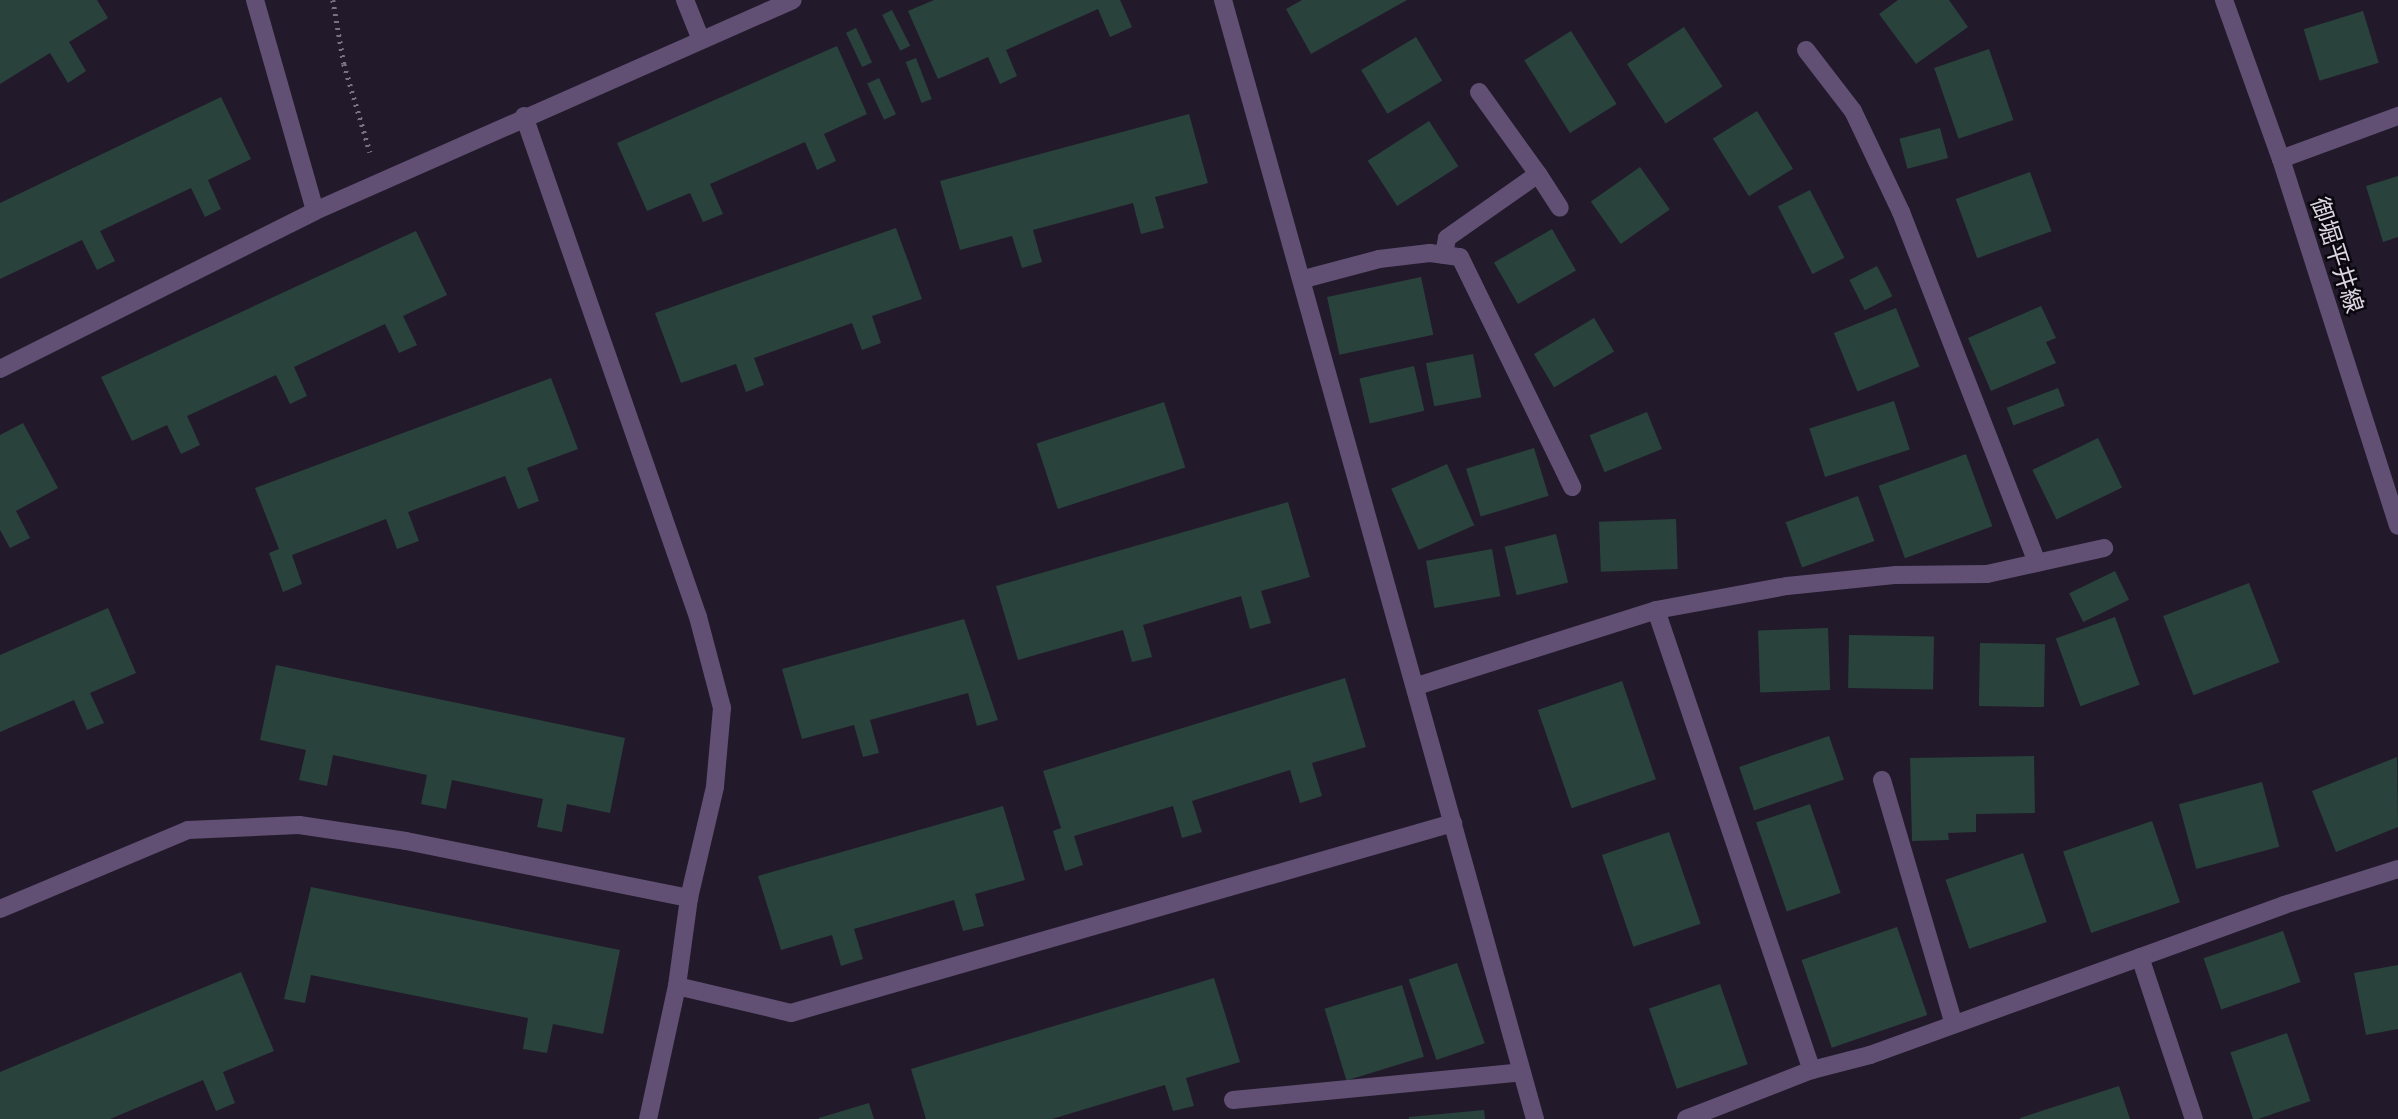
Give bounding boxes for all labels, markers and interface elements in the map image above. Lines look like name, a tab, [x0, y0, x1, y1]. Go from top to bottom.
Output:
street label: 御堀平井線	[2305, 193, 2369, 317]

